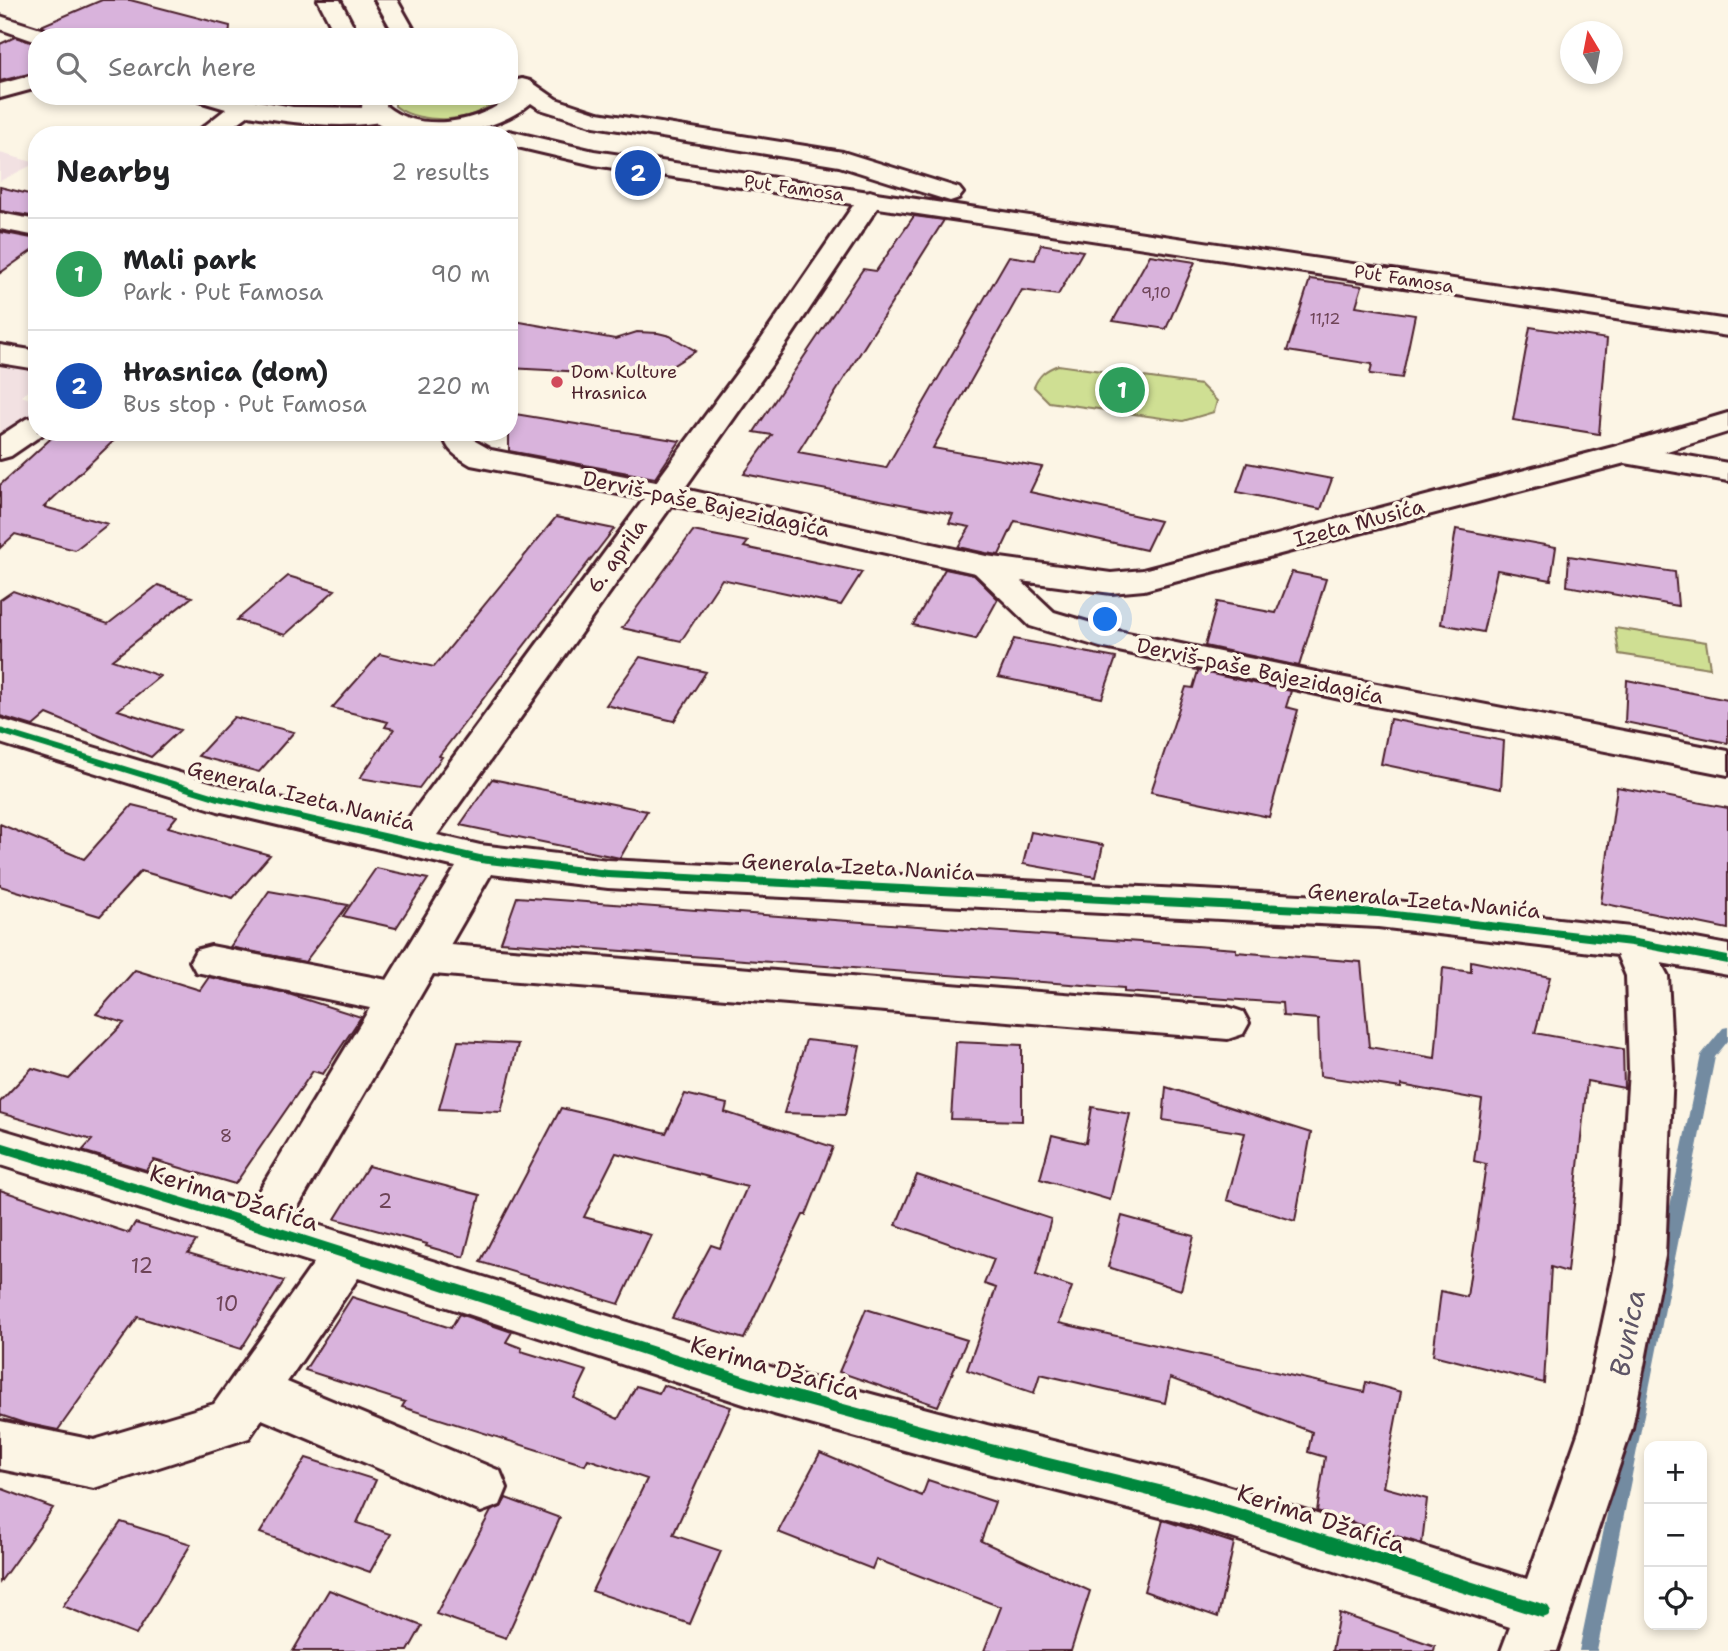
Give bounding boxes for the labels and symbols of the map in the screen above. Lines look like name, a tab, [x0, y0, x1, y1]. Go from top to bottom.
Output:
north arrow	[1560, 21, 1623, 84]
pin: 2	[615, 147, 661, 199]
street label: Put Famosa	[742, 169, 846, 207]
street label: Put Famosa	[1352, 259, 1456, 299]
house number: 9,10	[1141, 282, 1171, 303]
house number: 11,12	[1309, 308, 1341, 329]
place label: Dom Kulture Hrasnica	[571, 360, 677, 405]
pin: 1	[1099, 364, 1145, 416]
marker: Dom Kulture Hrasnica	[549, 374, 565, 390]
street label: Derviš-paše Bajezidagića	[580, 464, 832, 544]
street label: Izeta Musića	[1291, 492, 1427, 554]
street label: 6. aprila	[581, 513, 653, 599]
your location	[1088, 602, 1122, 636]
street label: Derviš-paše Bajezidagića	[1134, 631, 1386, 711]
street label: Generala Izeta Nanića	[184, 754, 418, 838]
street label: Generala Izeta Nanića	[741, 847, 975, 887]
street label: Generala Izeta Nanića	[1306, 877, 1542, 925]
house number: 8	[220, 1124, 232, 1148]
street label: Kerima Džafića	[146, 1157, 322, 1239]
house number: 2	[378, 1187, 392, 1215]
house number: 12	[131, 1252, 153, 1280]
water label: Bunica	[1600, 1286, 1654, 1380]
house number: 10	[216, 1290, 238, 1318]
street label: Kerima Džafića	[687, 1329, 863, 1407]
street label: Kerima Džafića	[1233, 1477, 1409, 1561]

